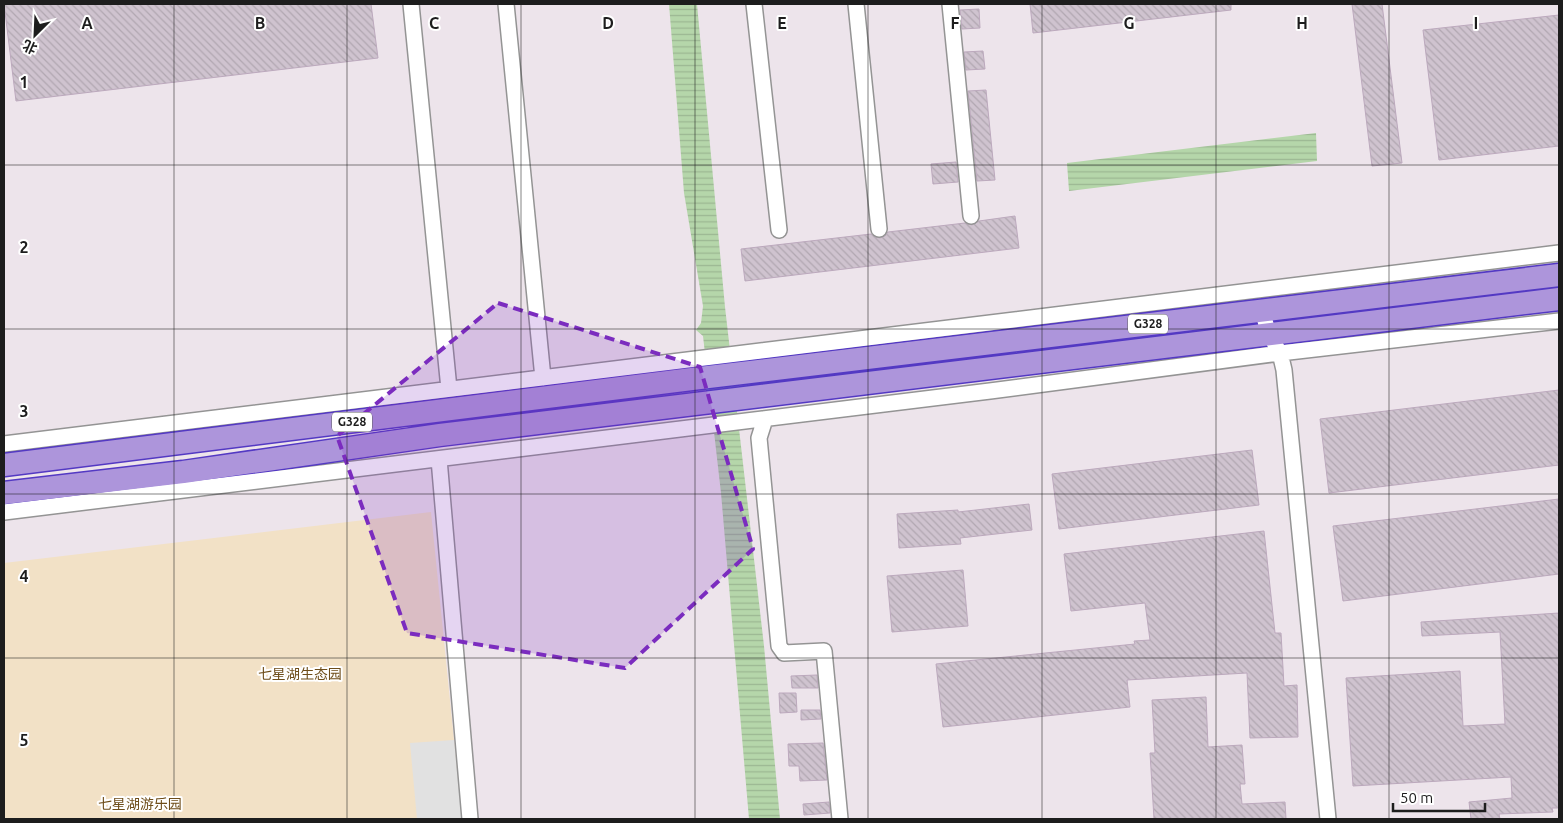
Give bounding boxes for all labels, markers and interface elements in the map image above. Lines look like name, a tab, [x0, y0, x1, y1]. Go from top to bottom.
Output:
north arrow	[10, 10, 60, 60]
text: A	[81, 14, 93, 32]
text: B	[255, 14, 265, 32]
text: C	[429, 14, 439, 32]
text: D	[602, 14, 614, 32]
text: E	[777, 14, 787, 32]
text: F	[951, 14, 960, 32]
text: G	[1123, 14, 1135, 32]
text: H	[1296, 14, 1308, 32]
text: I	[1474, 14, 1478, 32]
text: 北	[20, 37, 39, 57]
text: 1	[19, 73, 29, 91]
text: 2	[19, 238, 29, 256]
road number: G328	[1128, 314, 1168, 334]
text: 3	[19, 402, 29, 420]
road number: G328	[332, 412, 372, 432]
text: 4	[19, 567, 29, 585]
park label: 七星湖生态园	[258, 666, 342, 682]
text: 5	[19, 731, 29, 749]
scale bar	[1393, 780, 1486, 812]
text: 50 m	[1400, 789, 1433, 806]
park label: 七星湖游乐园	[98, 796, 182, 812]

